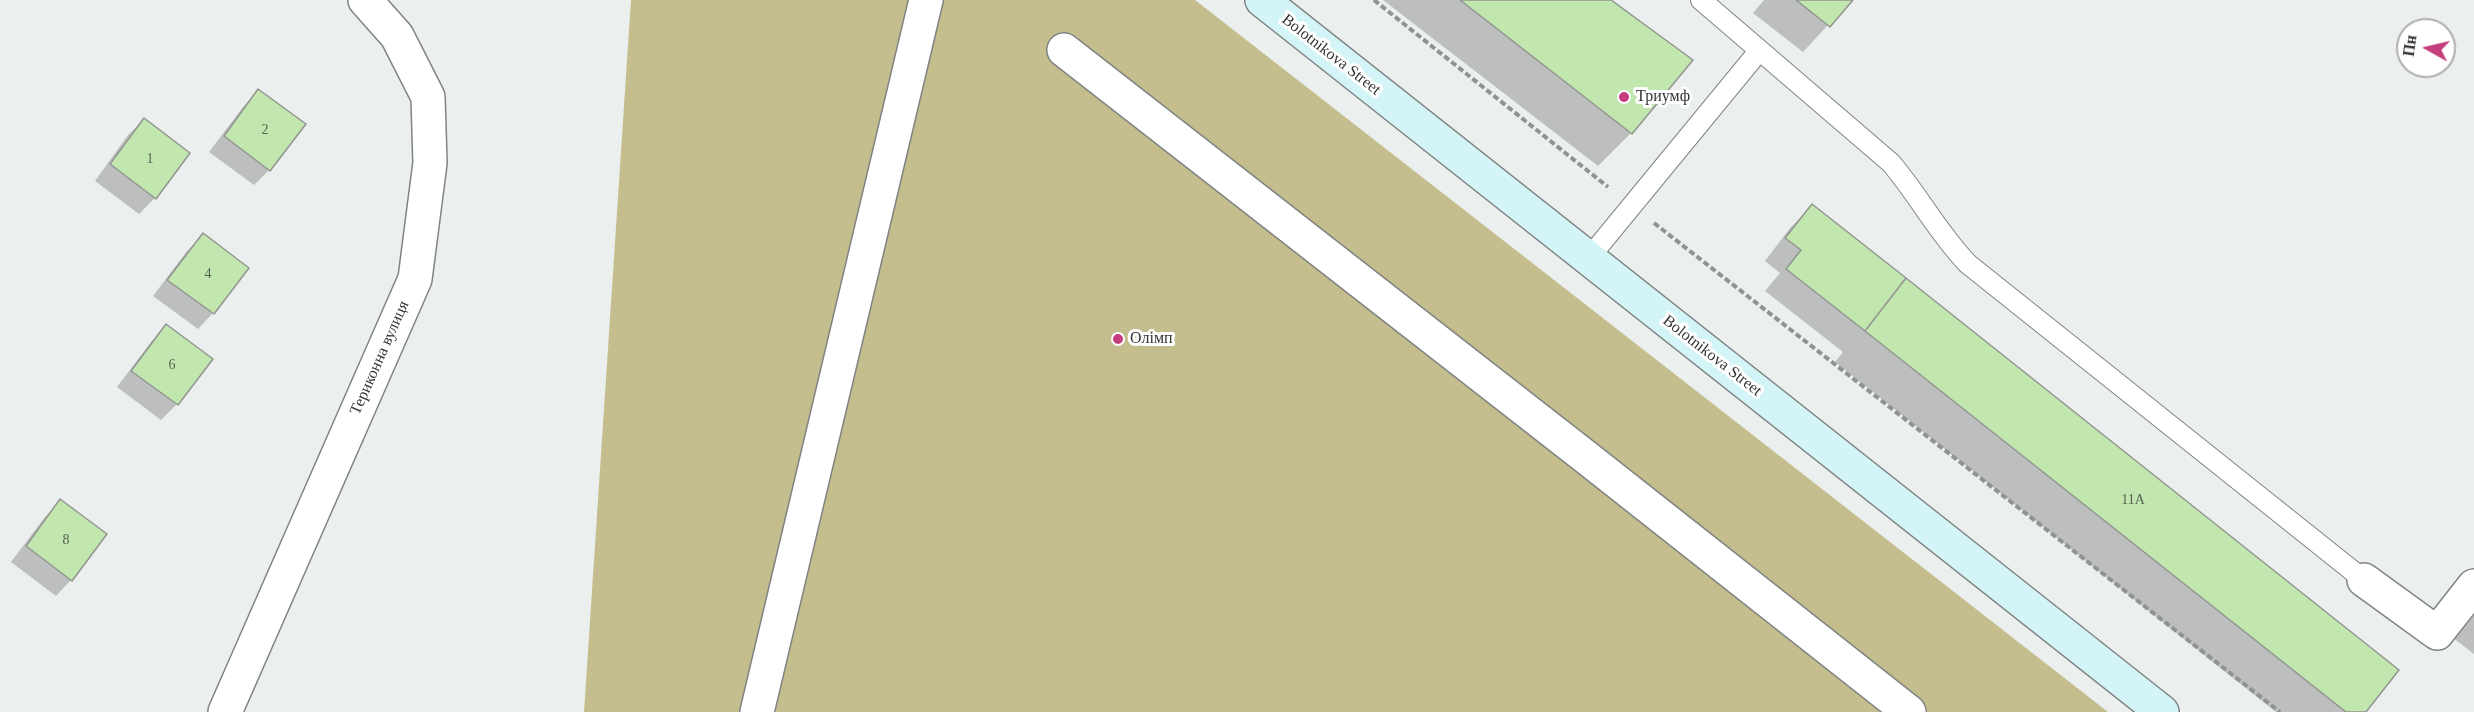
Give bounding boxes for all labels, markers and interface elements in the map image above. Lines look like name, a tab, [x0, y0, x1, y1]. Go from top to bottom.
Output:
street label: Bolotnikova Street	[1278, 10, 1384, 100]
north arrow	[2396, 18, 2456, 78]
text: Пн	[2400, 34, 2420, 58]
place label: Триумф	[1636, 87, 1690, 107]
marker: Триумф	[1617, 90, 1631, 104]
house number: 2	[262, 122, 268, 138]
house number: 1	[146, 151, 154, 167]
house number: 4	[204, 266, 212, 282]
street label: Териконна вулиця	[346, 298, 414, 418]
street label: Bolotnikova Street	[1659, 311, 1765, 401]
place label: Олімп	[1130, 329, 1173, 349]
marker: Олімп	[1111, 332, 1125, 346]
house number: 6	[168, 357, 176, 373]
house number: 11А	[2121, 492, 2145, 508]
house number: 8	[62, 532, 70, 548]

